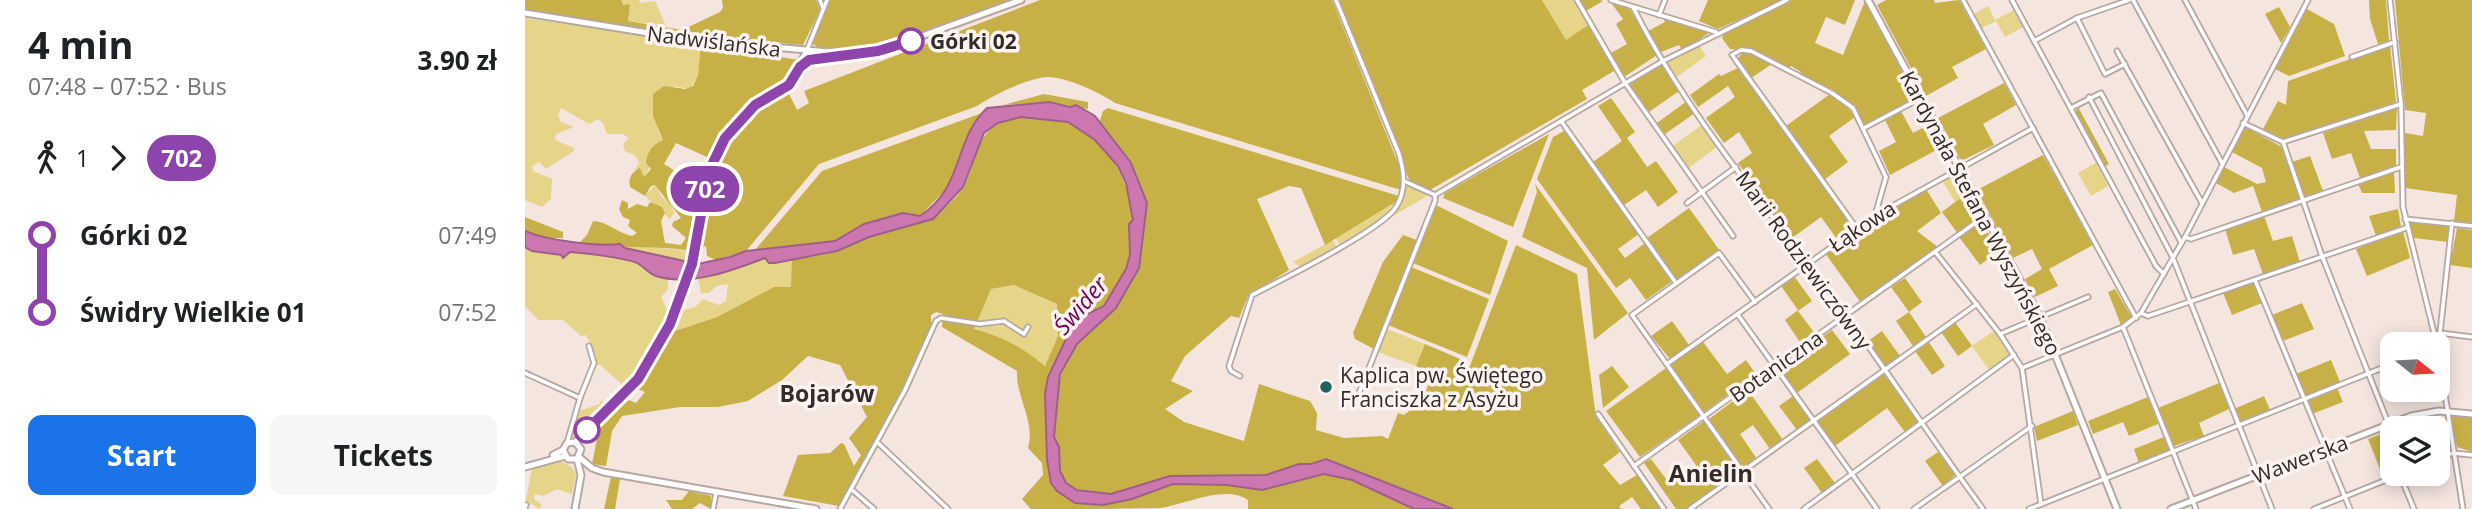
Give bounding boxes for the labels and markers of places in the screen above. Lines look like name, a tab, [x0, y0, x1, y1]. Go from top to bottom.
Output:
place label: Górki 02	[930, 27, 1017, 55]
marker: Górki 02	[898, 28, 924, 54]
place label: Kaplica pw. Świętego Franciszka z Asyżu	[1340, 361, 1543, 413]
marker: Kaplica pw. Świętego Franciszka z Asyżu	[1318, 379, 1334, 395]
unlabelled marker	[574, 417, 600, 443]

